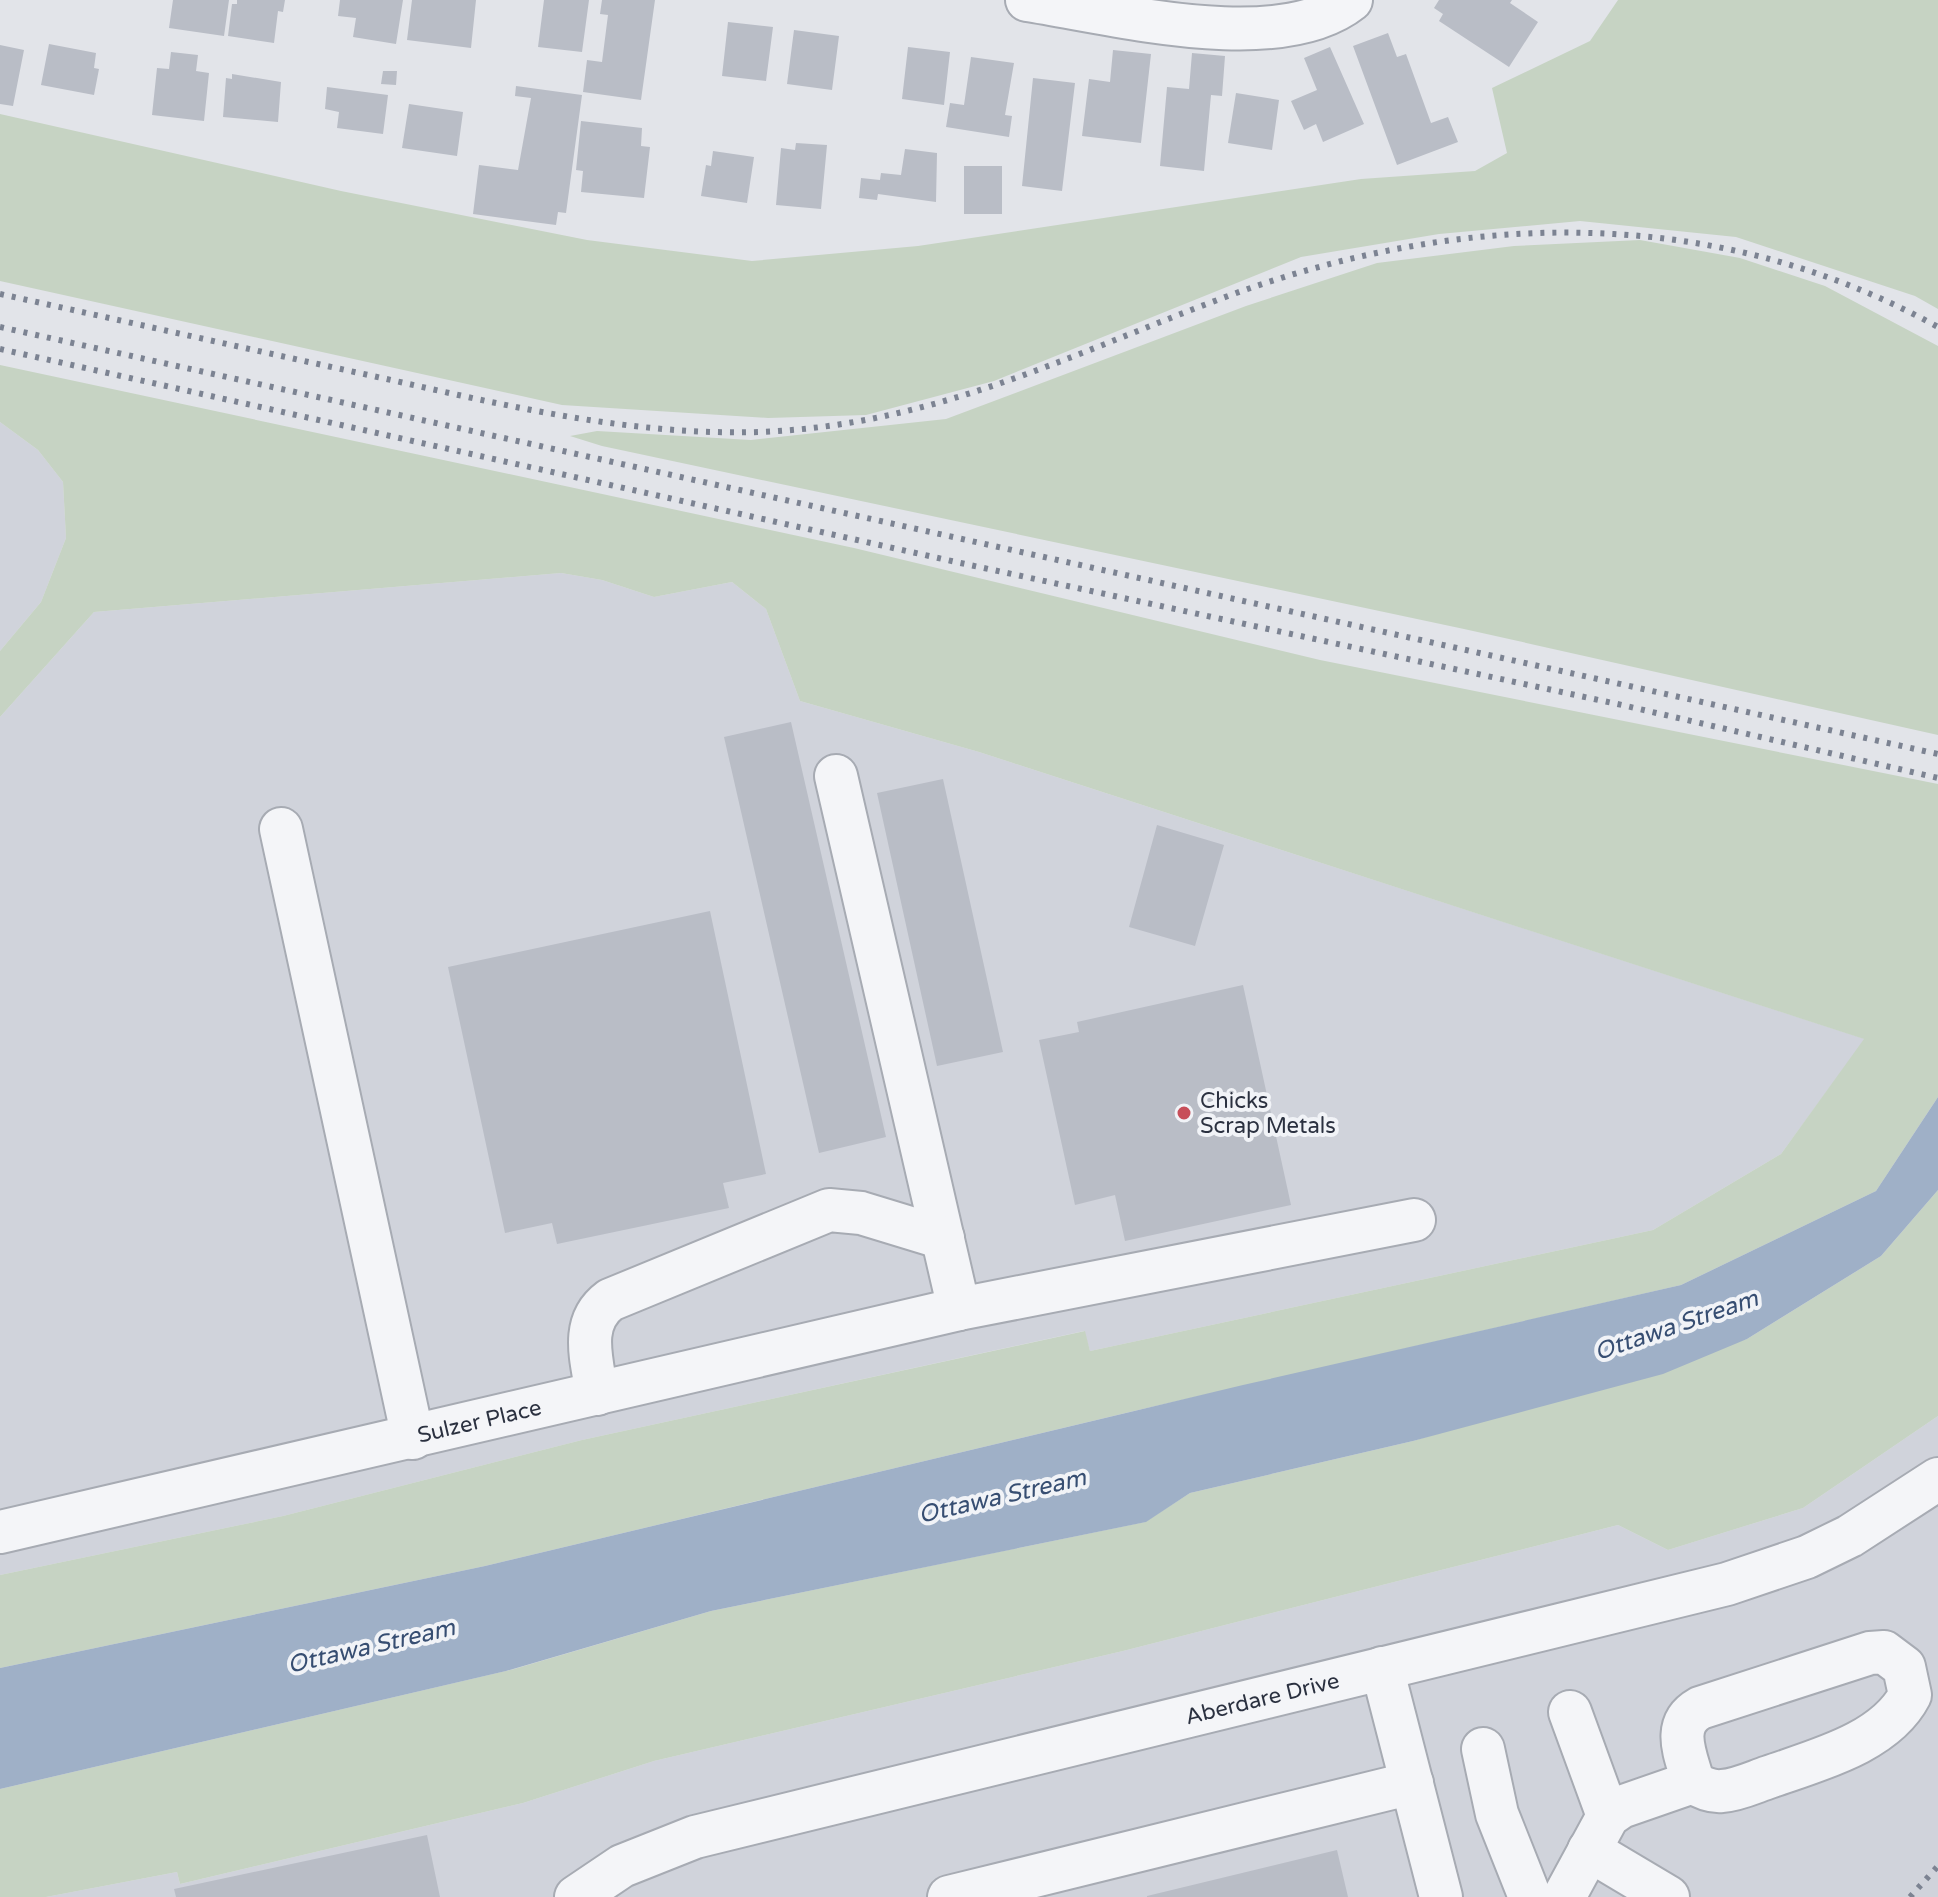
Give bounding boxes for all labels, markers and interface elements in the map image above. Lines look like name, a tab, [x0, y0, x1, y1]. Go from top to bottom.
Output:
place label: Chicks Scrap Metals	[1200, 1088, 1336, 1139]
marker: Chicks Scrap Metals	[1175, 1104, 1193, 1122]
water label: Ottawa Stream	[1591, 1284, 1763, 1367]
street label: Sulzer Place	[415, 1395, 544, 1449]
water label: Ottawa Stream	[916, 1463, 1090, 1530]
water label: Ottawa Stream	[285, 1613, 459, 1680]
street label: Aberdare Drive	[1183, 1668, 1342, 1730]

